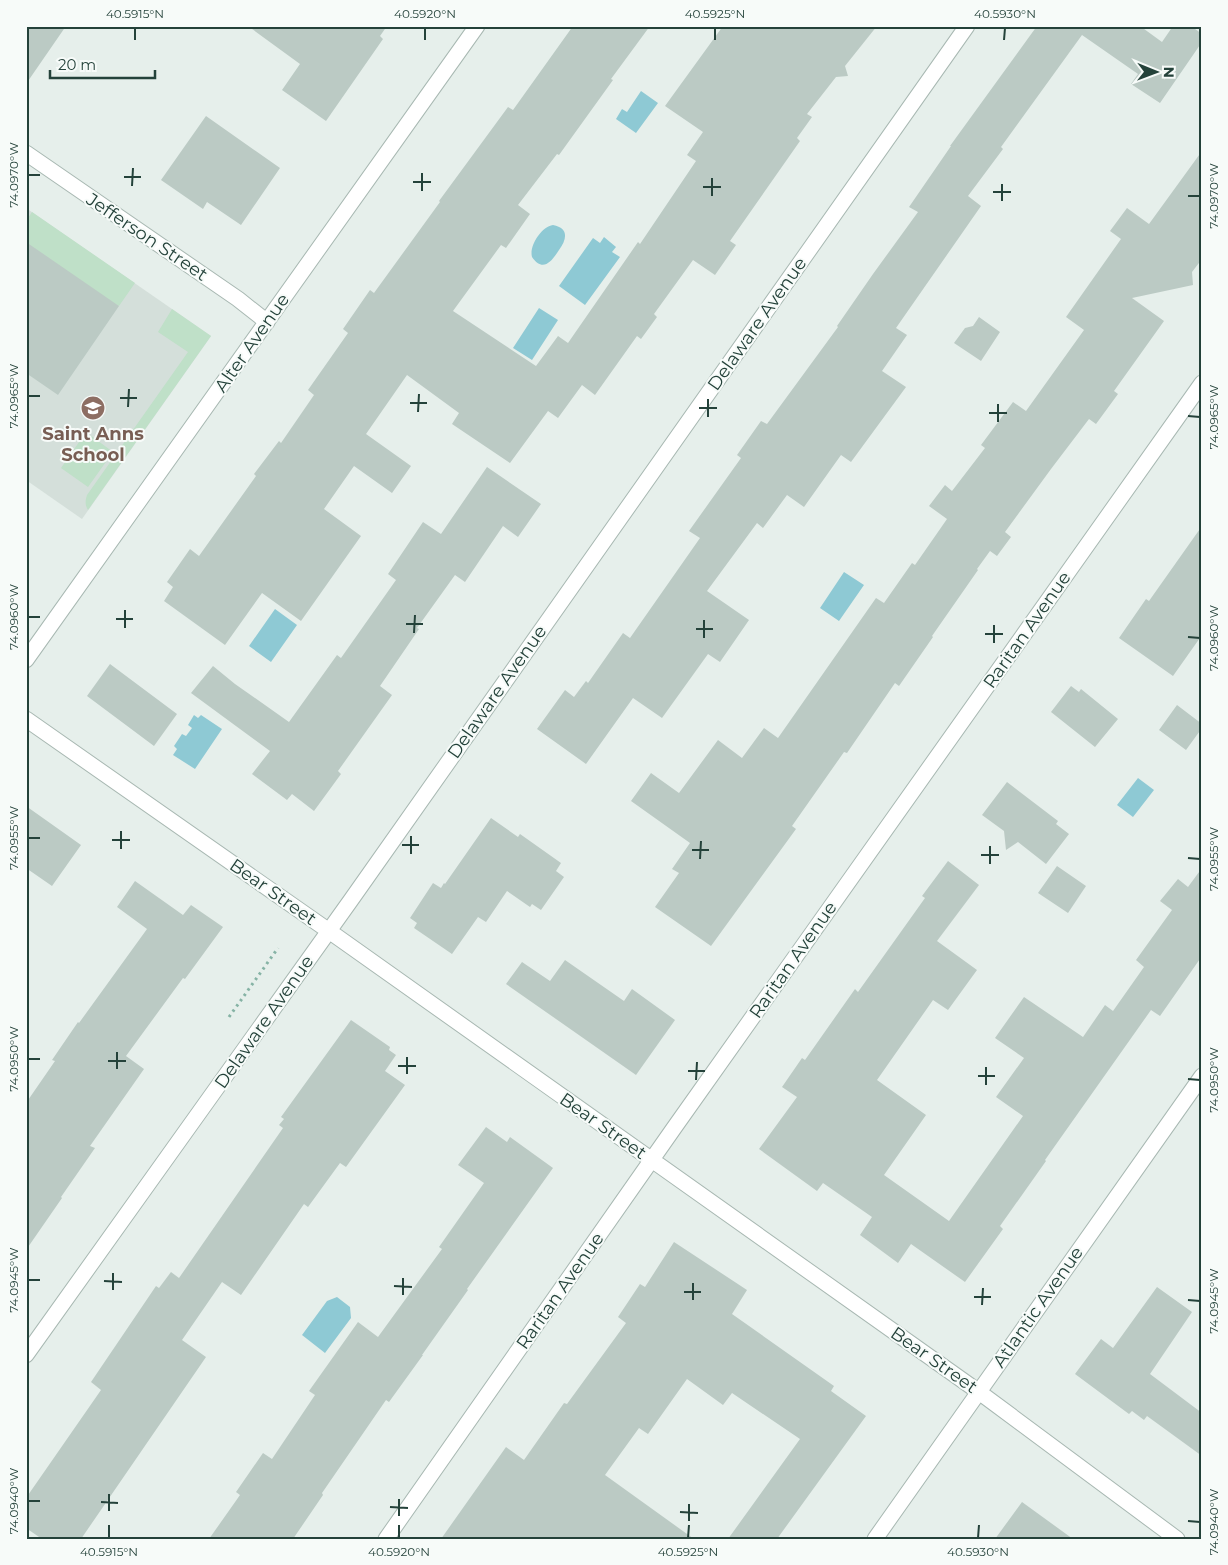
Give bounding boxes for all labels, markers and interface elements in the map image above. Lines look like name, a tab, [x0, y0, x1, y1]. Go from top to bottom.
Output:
text: 40.5915°N	[106, 6, 164, 21]
text: 40.5920°N	[394, 6, 456, 21]
text: 40.5925°N	[685, 6, 745, 21]
text: 40.5930°N	[974, 6, 1036, 21]
scale bar	[50, 48, 155, 80]
north arrow	[1130, 48, 1180, 98]
text: 20 m	[58, 55, 96, 74]
text: N	[1160, 66, 1178, 78]
text: 74.0970°W	[6, 142, 21, 208]
text: 74.0970°W	[1206, 163, 1221, 229]
street label: Jefferson Street	[81, 188, 212, 286]
street label: Delaware Avenue	[703, 253, 811, 395]
street label: Alter Avenue	[210, 289, 294, 397]
text: 74.0965°W	[6, 364, 21, 428]
text: 74.0965°W	[1206, 385, 1221, 449]
school or university icon: Saint Anns School	[80, 395, 106, 421]
place label: Saint Anns School	[42, 423, 144, 466]
street label: Raritan Avenue	[978, 567, 1076, 693]
text: 74.0960°W	[6, 584, 21, 650]
text: 74.0960°W	[1206, 605, 1221, 671]
street label: Delaware Avenue	[443, 621, 551, 763]
text: 74.0955°W	[6, 806, 21, 870]
text: 74.0955°W	[1206, 827, 1221, 891]
street label: Bear Street	[225, 854, 321, 930]
street label: Raritan Avenue	[744, 897, 842, 1023]
street label: Delaware Avenue	[210, 951, 318, 1093]
text: 74.0950°W	[6, 1026, 21, 1092]
text: 74.0950°W	[1206, 1047, 1221, 1113]
street label: Bear Street	[555, 1088, 651, 1164]
street label: Raritan Avenue	[511, 1228, 609, 1354]
street label: Atlantic Avenue	[988, 1242, 1088, 1372]
text: 74.0945°W	[6, 1247, 21, 1313]
text: 74.0945°W	[1206, 1268, 1221, 1334]
street label: Bear Street	[886, 1322, 982, 1398]
text: 74.0940°W	[6, 1468, 21, 1534]
text: 74.0940°W	[1206, 1489, 1221, 1555]
text: 40.5915°N	[80, 1544, 138, 1559]
text: 40.5920°N	[368, 1544, 430, 1559]
text: 40.5925°N	[658, 1544, 718, 1559]
text: 40.5930°N	[947, 1544, 1009, 1559]

